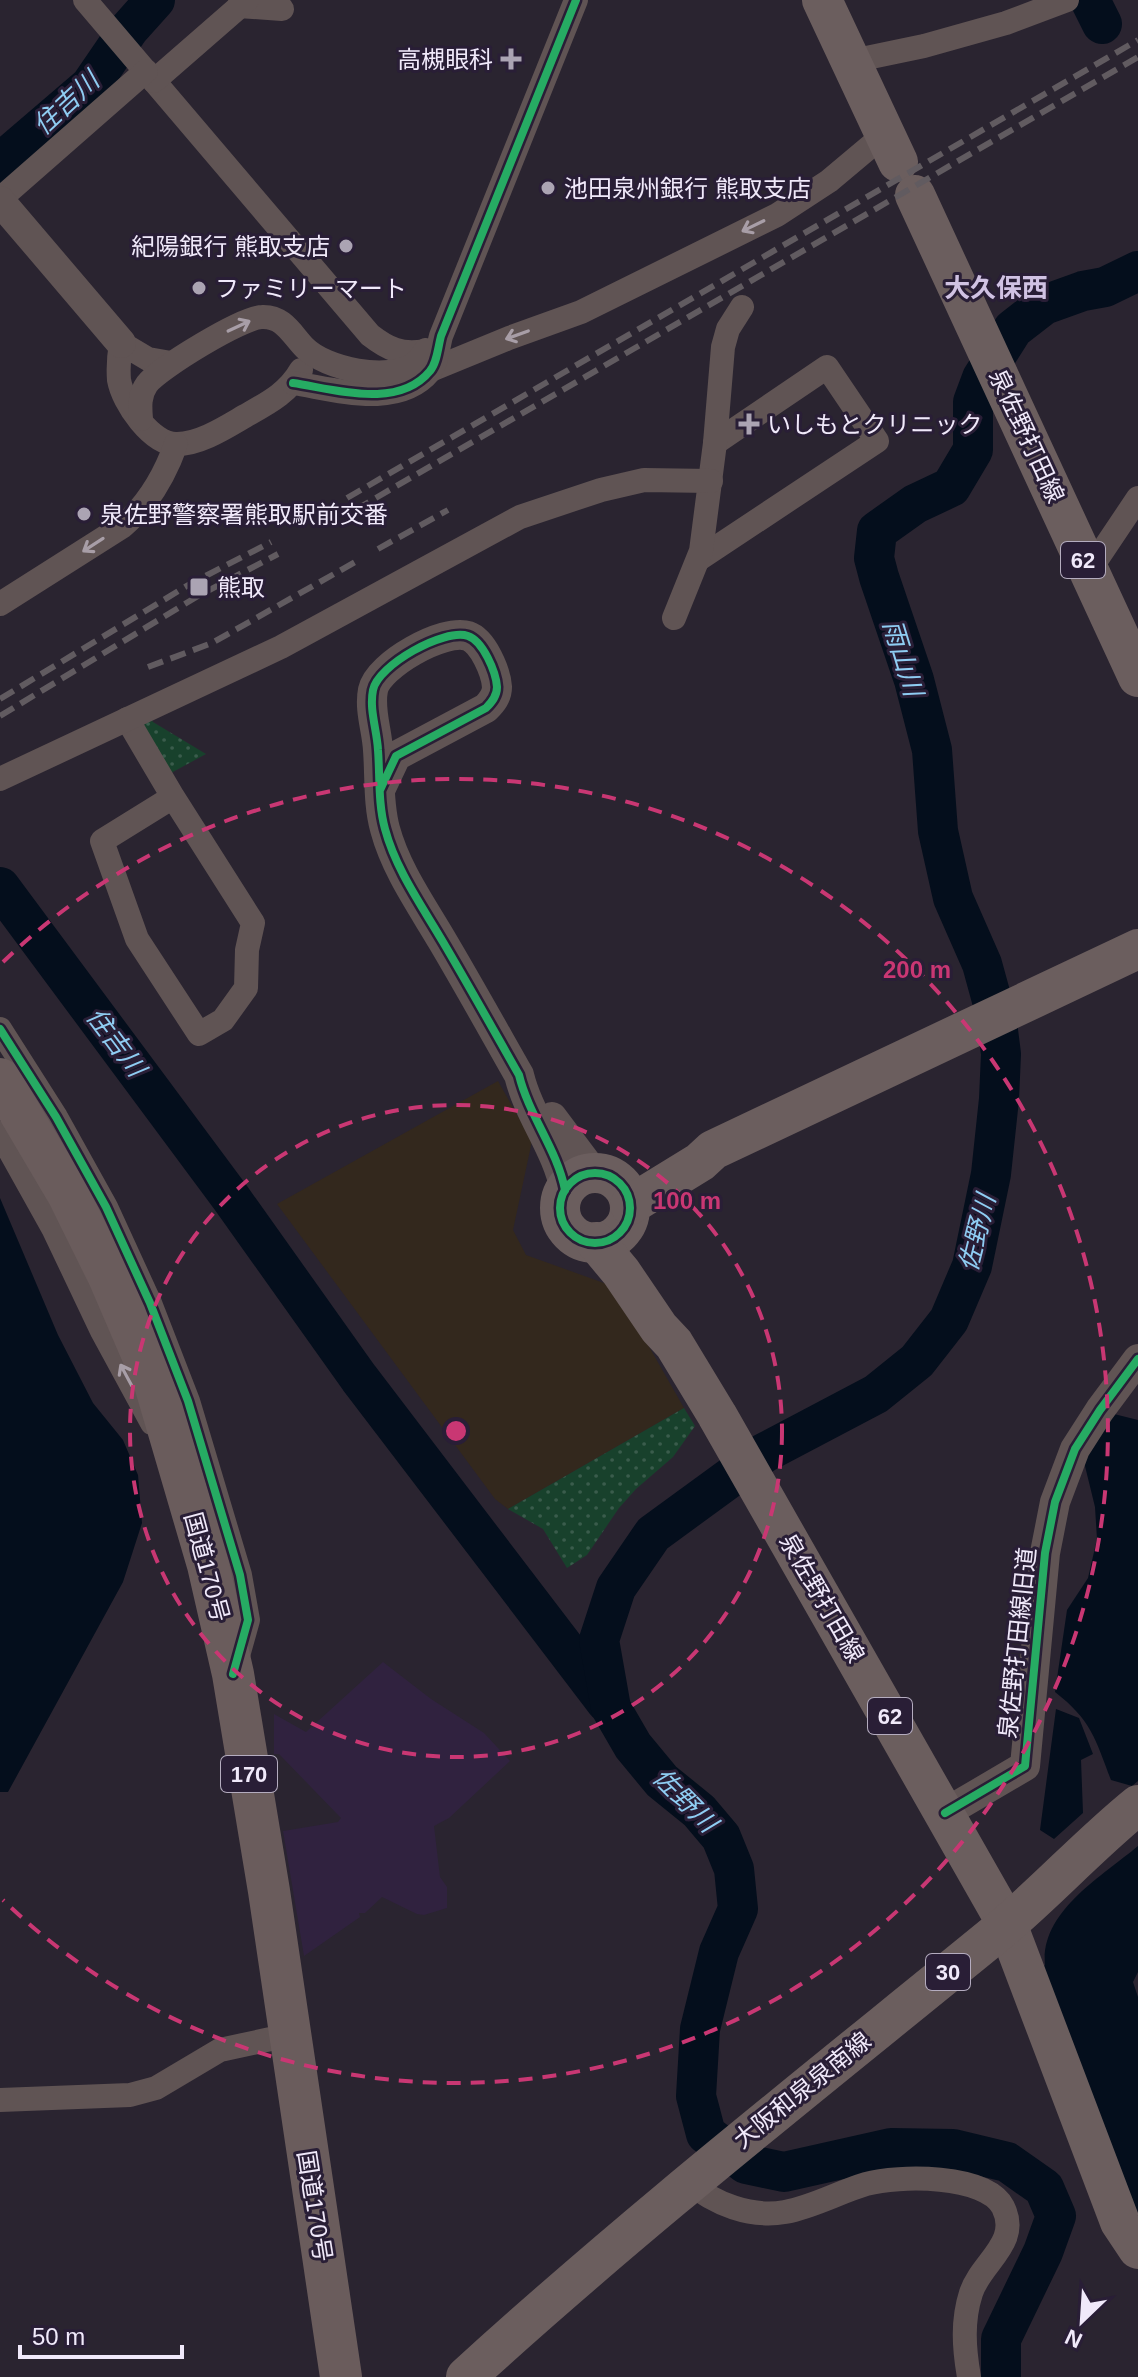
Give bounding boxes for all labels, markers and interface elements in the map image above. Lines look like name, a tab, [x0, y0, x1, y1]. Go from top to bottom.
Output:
place label: 高槻眼科	[397, 46, 493, 73]
marker: 高槻眼科	[500, 48, 522, 70]
water label: 住吉川	[27, 63, 107, 141]
place label: 池田泉州銀行 熊取支店	[564, 175, 811, 202]
marker: 池田泉州銀行 熊取支店	[539, 179, 557, 197]
one-way arrow	[742, 220, 765, 235]
place label: 紀陽銀行 熊取支店	[131, 233, 330, 260]
marker: 紀陽銀行 熊取支店	[337, 237, 355, 255]
district label: 大久保西	[944, 273, 1048, 303]
place label: ファミリーマート	[215, 275, 407, 302]
marker: ファミリーマート	[190, 279, 208, 297]
one-way arrow	[227, 317, 251, 332]
one-way arrow	[505, 329, 530, 343]
street label: 泉佐野打田線	[984, 365, 1070, 507]
place label: いしもとクリニック	[767, 411, 983, 438]
marker: いしもとクリニック	[738, 413, 760, 435]
place label: 泉佐野警察署熊取駅前交番	[100, 501, 388, 528]
marker: 泉佐野警察署熊取駅前交番	[75, 505, 93, 523]
one-way arrow	[82, 538, 105, 554]
road number: 62	[1061, 542, 1105, 578]
place label: 熊取	[217, 574, 265, 601]
marker: 熊取	[188, 576, 210, 598]
water label: 雨山川	[877, 616, 930, 703]
text: 200 m	[883, 956, 951, 983]
water label: 住吉川	[81, 1002, 153, 1085]
text: 100 m	[653, 1187, 721, 1214]
water label: 佐野川	[953, 1189, 1002, 1274]
one-way arrow	[117, 1363, 133, 1387]
centre of rings	[442, 1417, 470, 1445]
street label: 国道170号	[179, 1509, 235, 1625]
street label: 泉佐野打田線	[774, 1529, 870, 1667]
street label: 泉佐野打田線旧道	[994, 1546, 1040, 1740]
road number: 62	[868, 1698, 912, 1734]
road number: 170	[221, 1756, 277, 1792]
water label: 佐野川	[647, 1762, 725, 1840]
road number: 30	[926, 1954, 970, 1990]
street label: 大阪和泉泉南線	[728, 2027, 876, 2153]
street label: 国道170号	[293, 2149, 337, 2263]
north arrow	[1042, 2281, 1122, 2361]
scale bar	[20, 2309, 182, 2359]
text: 50 m	[32, 2323, 85, 2350]
text: N	[1061, 2324, 1086, 2353]

